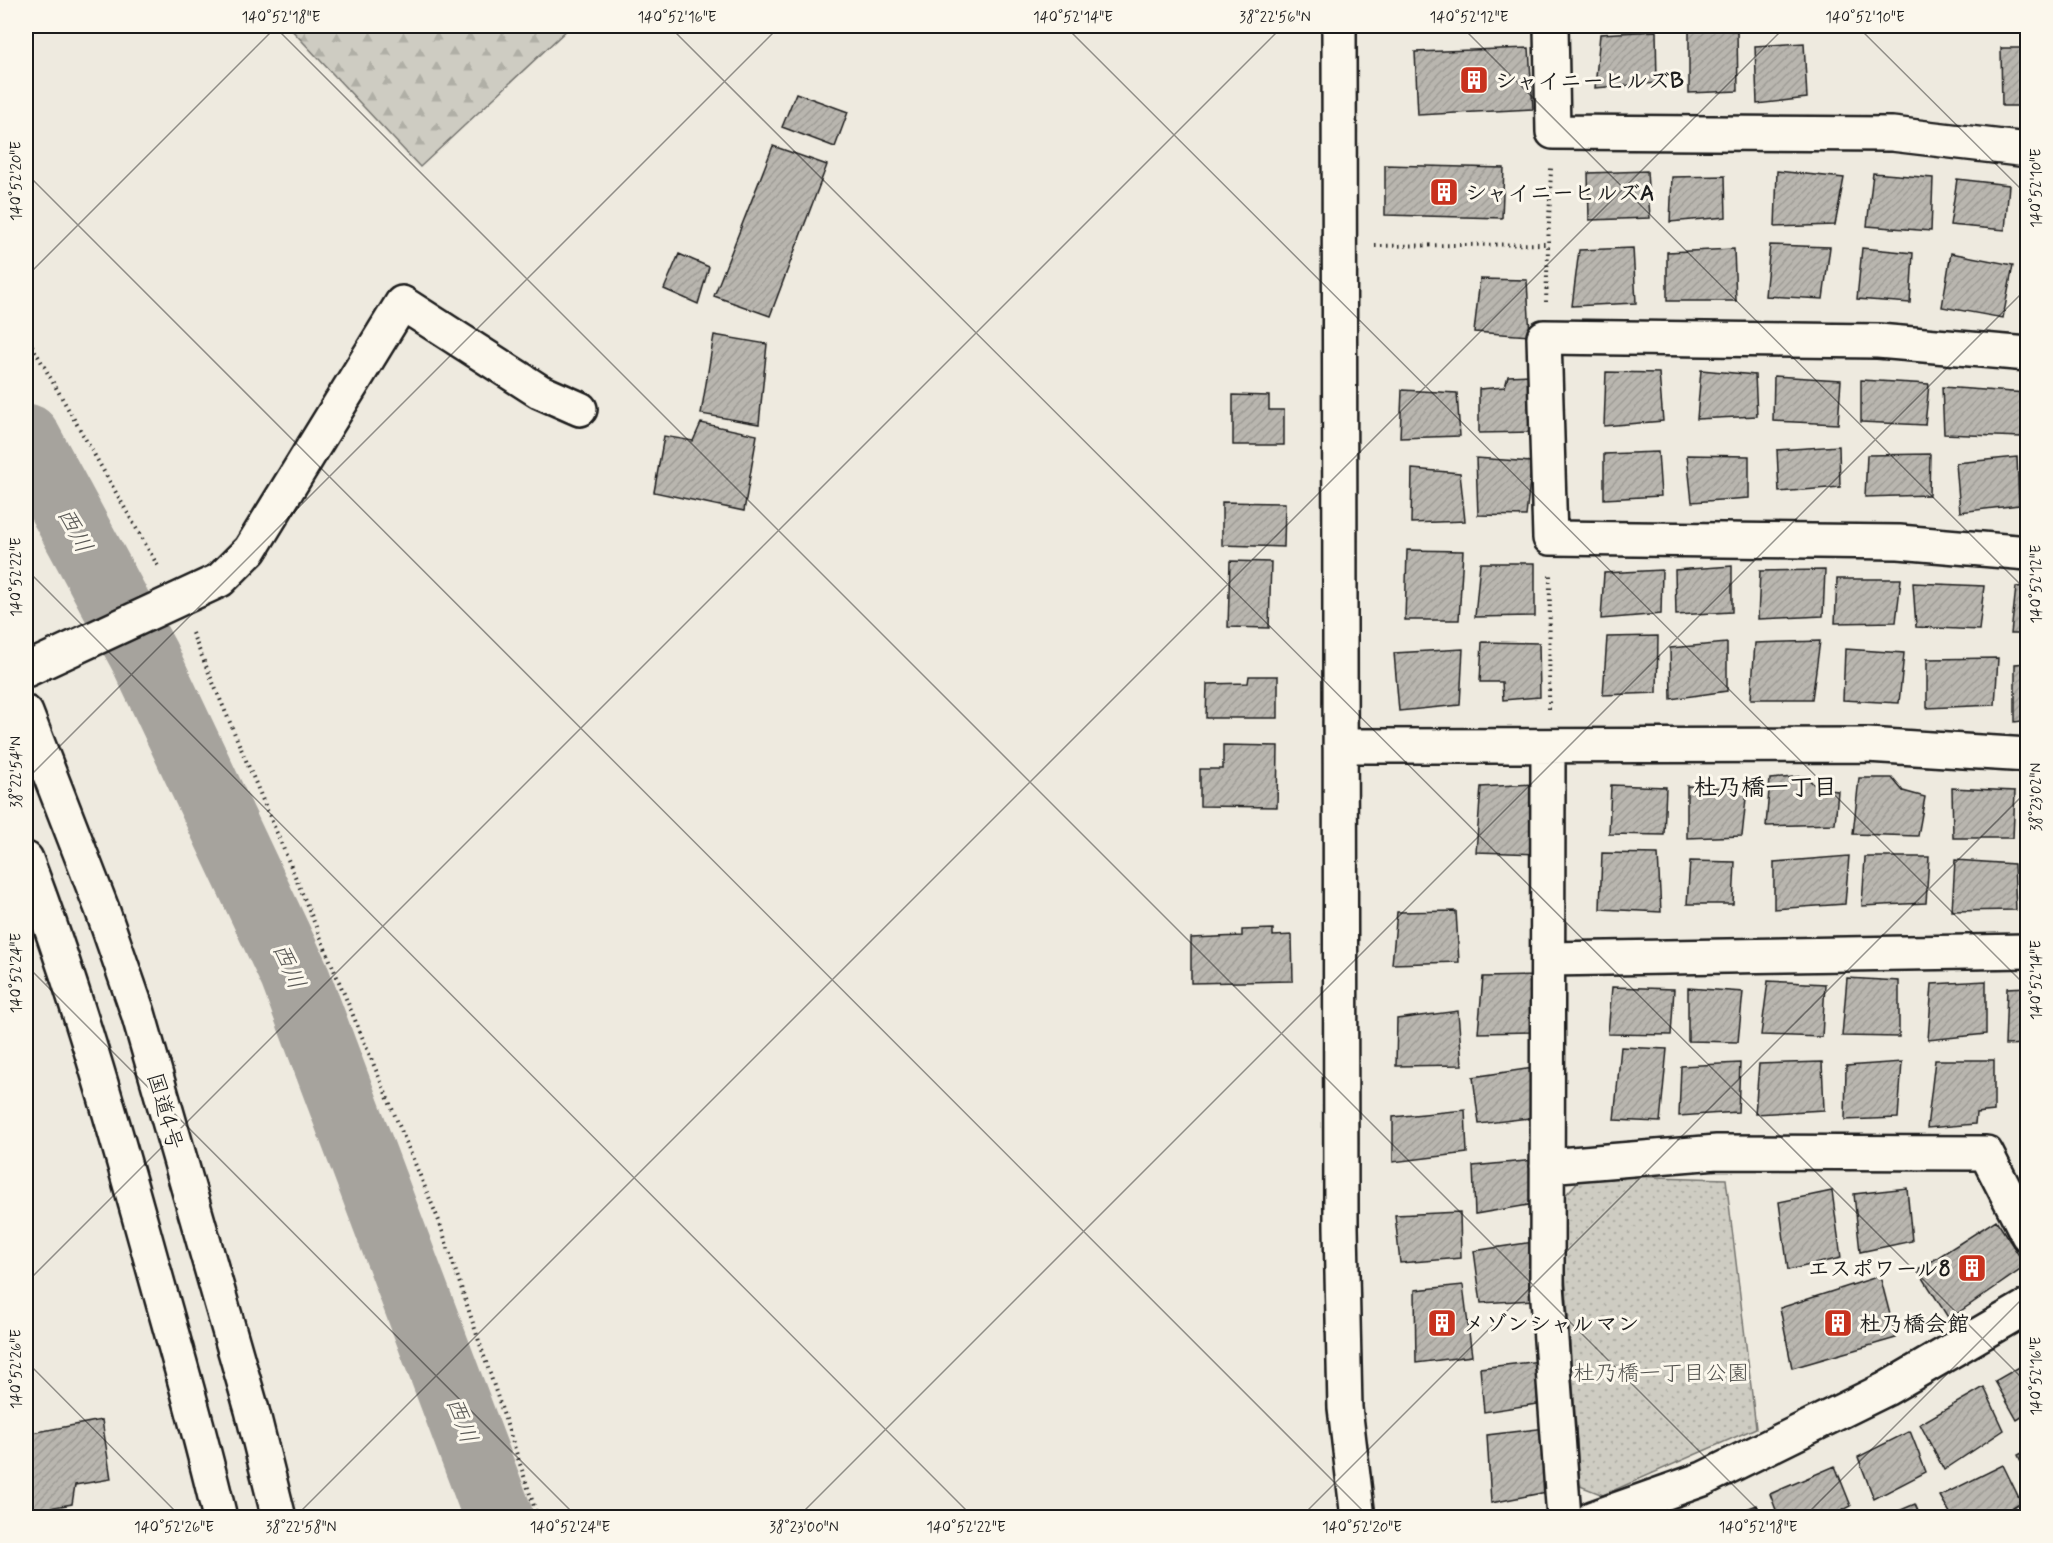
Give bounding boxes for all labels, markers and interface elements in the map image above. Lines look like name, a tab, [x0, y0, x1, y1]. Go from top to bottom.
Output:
text: 140°52'18"E	[241, 8, 321, 28]
text: 140°52'16"E	[637, 8, 717, 28]
text: 140°52'14"E	[1033, 8, 1113, 28]
text: 38°22'56"N	[1239, 8, 1311, 28]
text: 140°52'12"E	[1430, 8, 1509, 28]
text: 140°52'10"E	[1825, 8, 1905, 28]
building icon: シャイニーヒルズB	[1458, 64, 1490, 96]
place label: シャイニーヒルズB	[1495, 68, 1684, 96]
text: 140°52'20"E	[7, 141, 27, 221]
text: 140°52'10"E	[2027, 148, 2047, 228]
building icon: シャイニーヒルズA	[1428, 176, 1460, 208]
place label: シャイニーヒルズA	[1465, 180, 1655, 208]
water label: 西川	[49, 502, 99, 559]
text: 140°52'22"E	[7, 537, 27, 617]
text: 140°52'12"E	[2027, 544, 2047, 623]
text: 38°22'54"N	[7, 736, 27, 808]
text: 38°23'02"N	[2027, 763, 2047, 831]
district label: 杜乃橋一丁目	[1693, 773, 1837, 804]
text: 140°52'24"E	[7, 932, 27, 1013]
water label: 西川	[264, 938, 312, 995]
text: 140°52'14"E	[2027, 940, 2047, 1020]
street label: 国道4号	[140, 1070, 188, 1153]
building icon: エスポワール8	[1956, 1252, 1988, 1284]
place label: エスポワール8	[1807, 1256, 1951, 1284]
building icon: メゾンシャルマン	[1426, 1307, 1458, 1339]
building icon: 杜乃橋会館	[1822, 1307, 1854, 1339]
place label: メゾンシャルマン	[1463, 1311, 1639, 1339]
place label: 杜乃橋会館	[1859, 1311, 1969, 1339]
text: 140°52'26"E	[7, 1329, 27, 1409]
text: 140°52'16"E	[2027, 1336, 2047, 1416]
park label: 杜乃橋一丁目公園	[1573, 1360, 1749, 1388]
water label: 西川	[438, 1393, 484, 1448]
text: 140°52'26"E	[134, 1518, 214, 1538]
text: 38°22'58"N	[265, 1518, 337, 1538]
text: 140°52'24"E	[530, 1518, 611, 1538]
text: 38°23'00"N	[769, 1518, 839, 1538]
text: 140°52'22"E	[926, 1518, 1006, 1538]
text: 140°52'20"E	[1322, 1518, 1402, 1538]
text: 140°52'18"E	[1718, 1518, 1798, 1538]

